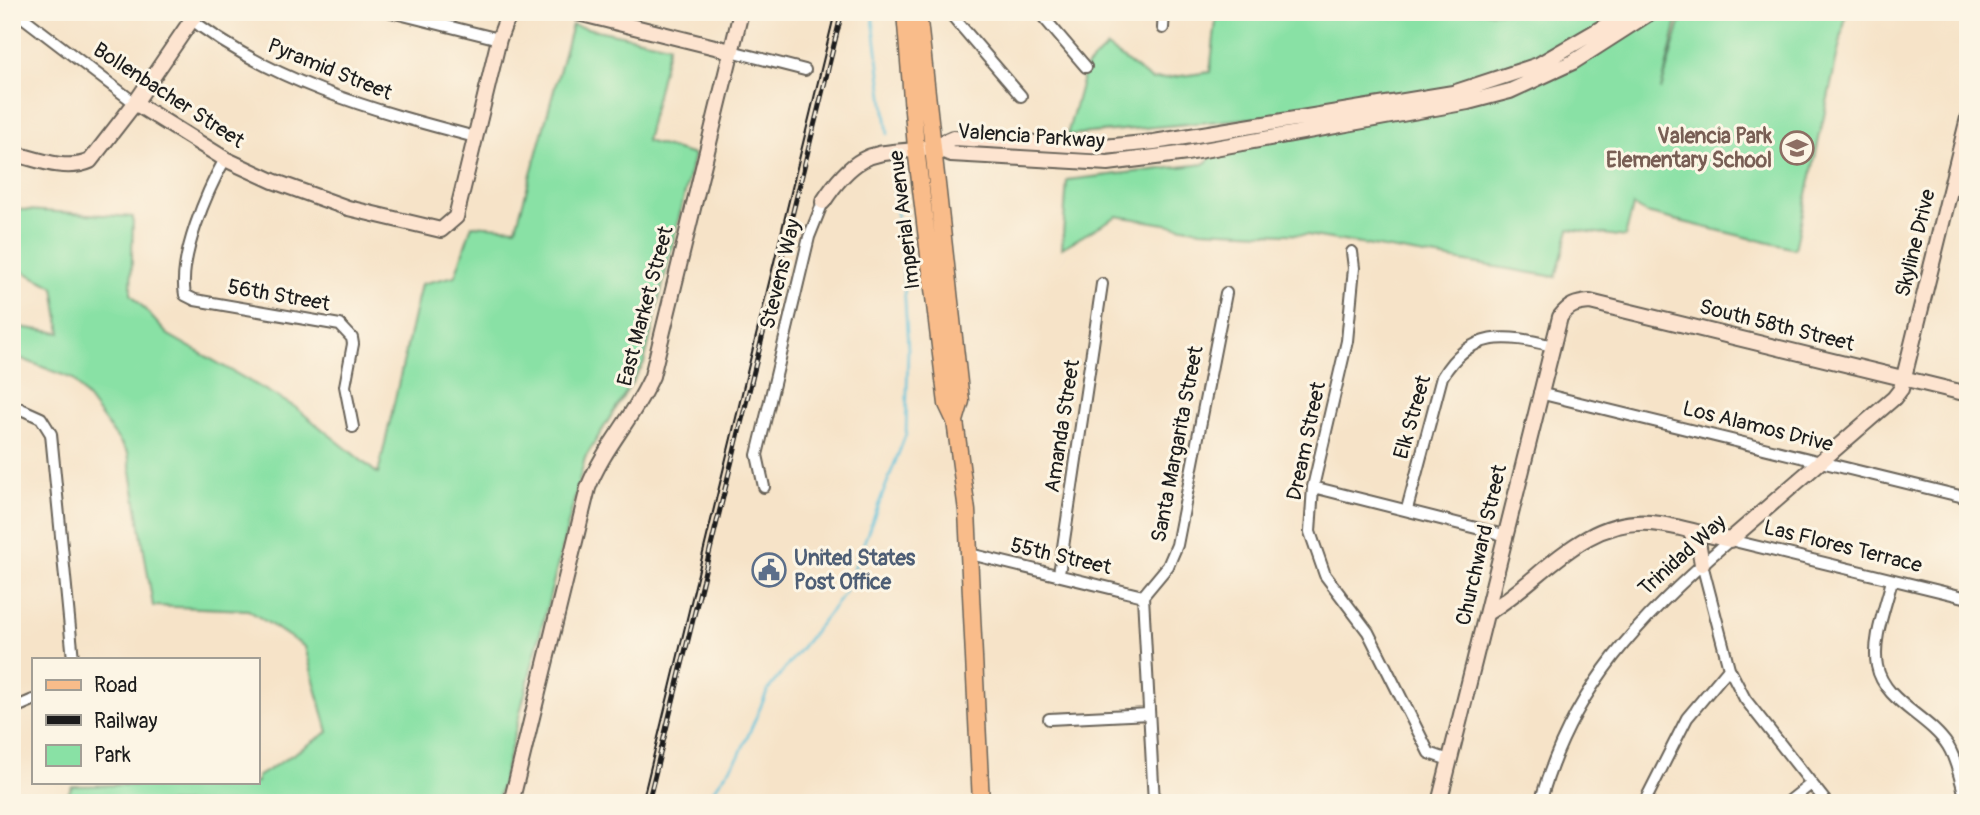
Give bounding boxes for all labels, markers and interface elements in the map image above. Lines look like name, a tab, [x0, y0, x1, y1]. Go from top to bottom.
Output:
street label: Pyramid Street	[264, 32, 397, 107]
street label: Bollenbacher Street	[88, 36, 250, 155]
street label: Valencia Parkway	[956, 118, 1106, 155]
place label: Valencia Park Elementary School	[1606, 123, 1772, 174]
school or university icon: Valencia Park Elementary School	[1778, 129, 1816, 167]
street label: Imperial Avenue	[882, 148, 926, 291]
street label: Skyline Drive	[1889, 186, 1942, 300]
street label: Stevens Way	[754, 216, 807, 332]
street label: East Market Street	[611, 223, 680, 389]
street label: 56th Street	[226, 273, 333, 318]
street label: South 58th Street	[1697, 293, 1858, 358]
street label: Santa Margarita Street	[1145, 343, 1210, 545]
street label: Amanda Street	[1039, 357, 1086, 495]
street label: Elk Street	[1388, 371, 1437, 462]
street label: Dream Street	[1281, 379, 1332, 503]
street label: Los Alamos Drive	[1680, 395, 1837, 458]
street label: Churchward Street	[1450, 462, 1513, 628]
street label: Trinidad Way	[1633, 509, 1732, 602]
street label: Las Flores Terrace	[1761, 514, 1926, 579]
street label: 55th Street	[1008, 532, 1114, 581]
place label: United States Post Office	[794, 545, 916, 596]
public building icon: United States Post Office	[750, 551, 788, 589]
legend	[32, 658, 259, 784]
text: Road	[94, 672, 138, 699]
text: Railway	[94, 708, 158, 735]
text: Park	[94, 742, 131, 769]

